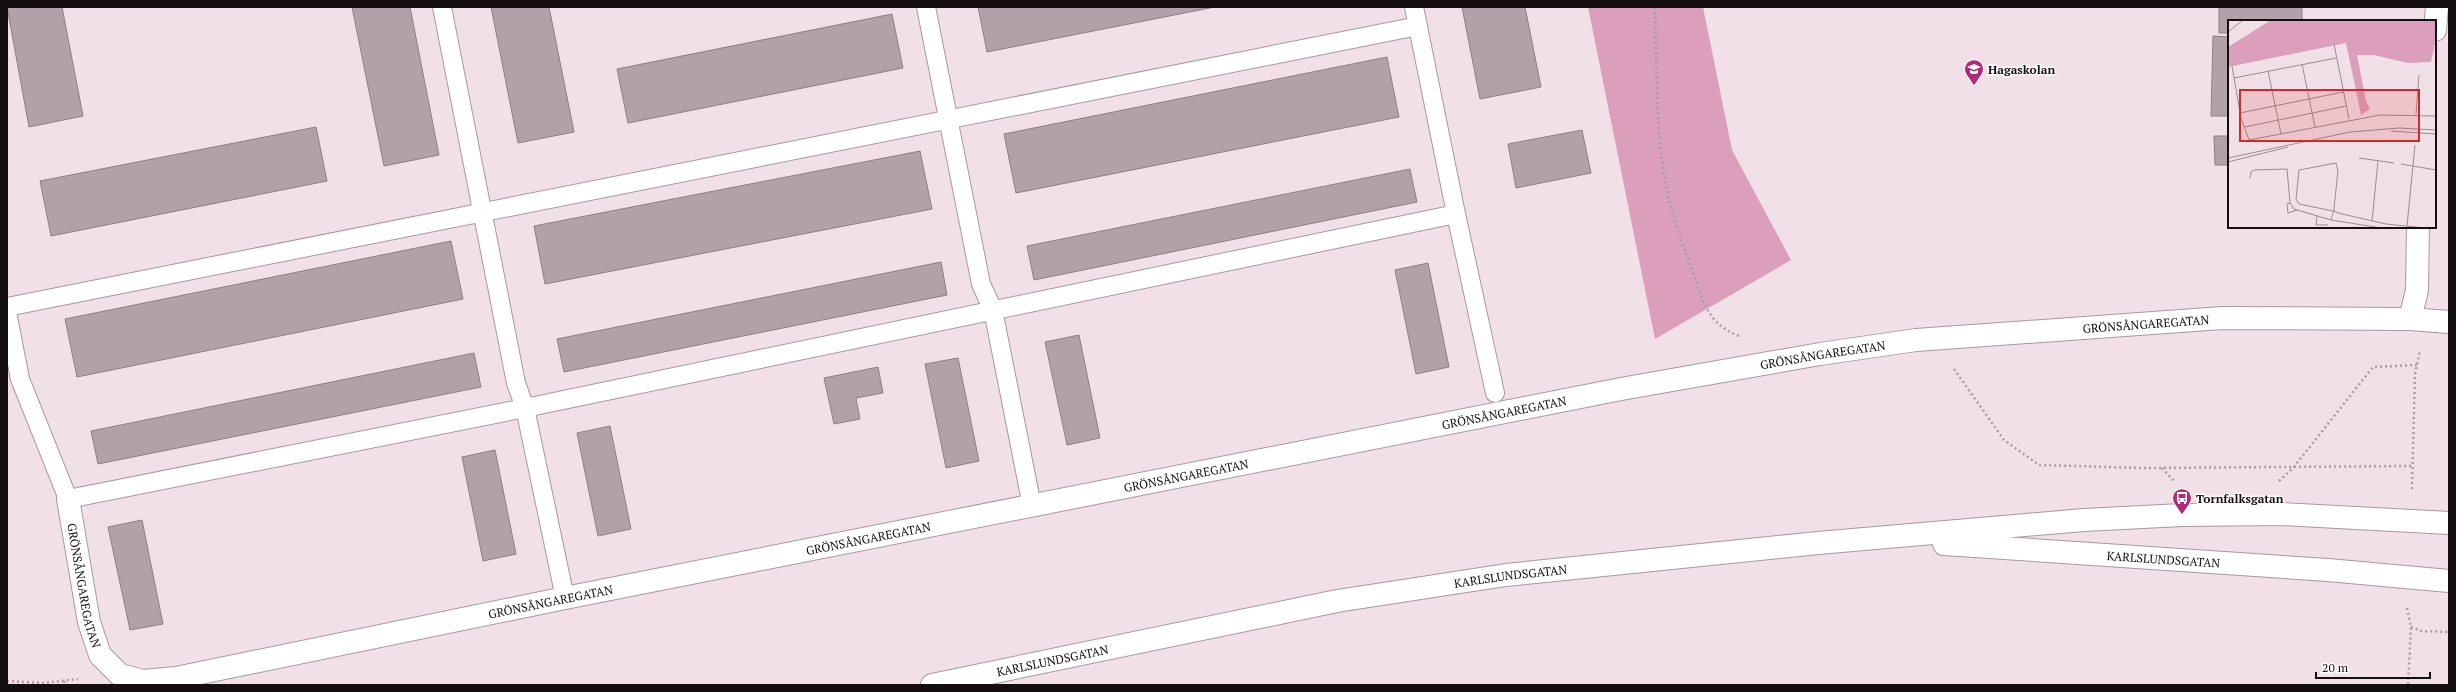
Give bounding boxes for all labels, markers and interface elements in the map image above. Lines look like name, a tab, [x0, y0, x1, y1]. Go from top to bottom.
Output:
inset map	[2228, 20, 2436, 228]
school or university icon: Hagaskolan	[1963, 58, 1985, 86]
place label: Hagaskolan	[1988, 62, 2055, 77]
street label: GRÖNSÅNGAREGATAN	[2082, 311, 2210, 335]
street label: GRÖNSÅNGAREGATAN	[1759, 337, 1887, 372]
street label: GRÖNSÅNGAREGATAN	[1440, 392, 1568, 432]
street label: GRÖNSÅNGAREGATAN	[1122, 455, 1250, 495]
bus stop icon: Tornfalksgatan	[2171, 487, 2193, 515]
place label: Tornfalksgatan	[2196, 491, 2284, 506]
street label: GRÖNSÅNGAREGATAN	[805, 518, 932, 558]
street label: GRÖNSÅNGAREGATAN	[65, 522, 105, 650]
street label: KARLSLUNDSGATAN	[2106, 548, 2221, 570]
street label: KARLSLUNDSGATAN	[1453, 561, 1568, 590]
street label: GRÖNSÅNGAREGATAN	[487, 581, 614, 621]
street label: KARLSLUNDSGATAN	[995, 641, 1110, 679]
scale bar	[2316, 654, 2430, 680]
text: 20 m	[2322, 660, 2349, 675]

